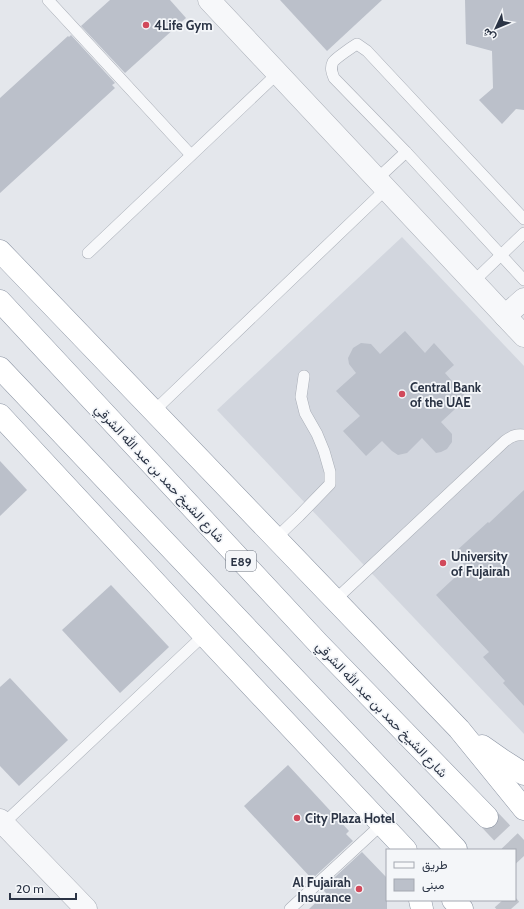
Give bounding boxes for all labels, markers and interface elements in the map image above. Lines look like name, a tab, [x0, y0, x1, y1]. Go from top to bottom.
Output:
north arrow	[476, 8, 516, 48]
place label: 4Life Gym	[154, 17, 212, 33]
marker: 4Life Gym	[141, 20, 151, 30]
text: ش	[479, 25, 498, 45]
place label: Central Bank of the UAE	[410, 379, 482, 410]
marker: Central Bank of the UAE	[397, 389, 407, 399]
street label: شارع الشيخ حمد بن عبد الله الشرقي	[90, 401, 228, 547]
place label: University of Fujairah	[451, 548, 510, 579]
road number: E89	[226, 551, 256, 571]
marker: University of Fujairah	[438, 558, 448, 568]
street label: شارع الشيخ حمد بن عبد الله الشرقي	[311, 638, 451, 782]
place label: City Plaza Hotel	[305, 810, 396, 826]
marker: City Plaza Hotel	[292, 813, 302, 823]
legend	[386, 849, 516, 901]
text: طريق	[422, 857, 448, 873]
place label: Al Fujairah Insurance	[292, 874, 351, 905]
scale bar	[10, 875, 76, 901]
text: مبنى	[422, 877, 444, 893]
text: 20 m	[16, 881, 44, 896]
marker: Al Fujairah Insurance	[354, 884, 364, 894]

